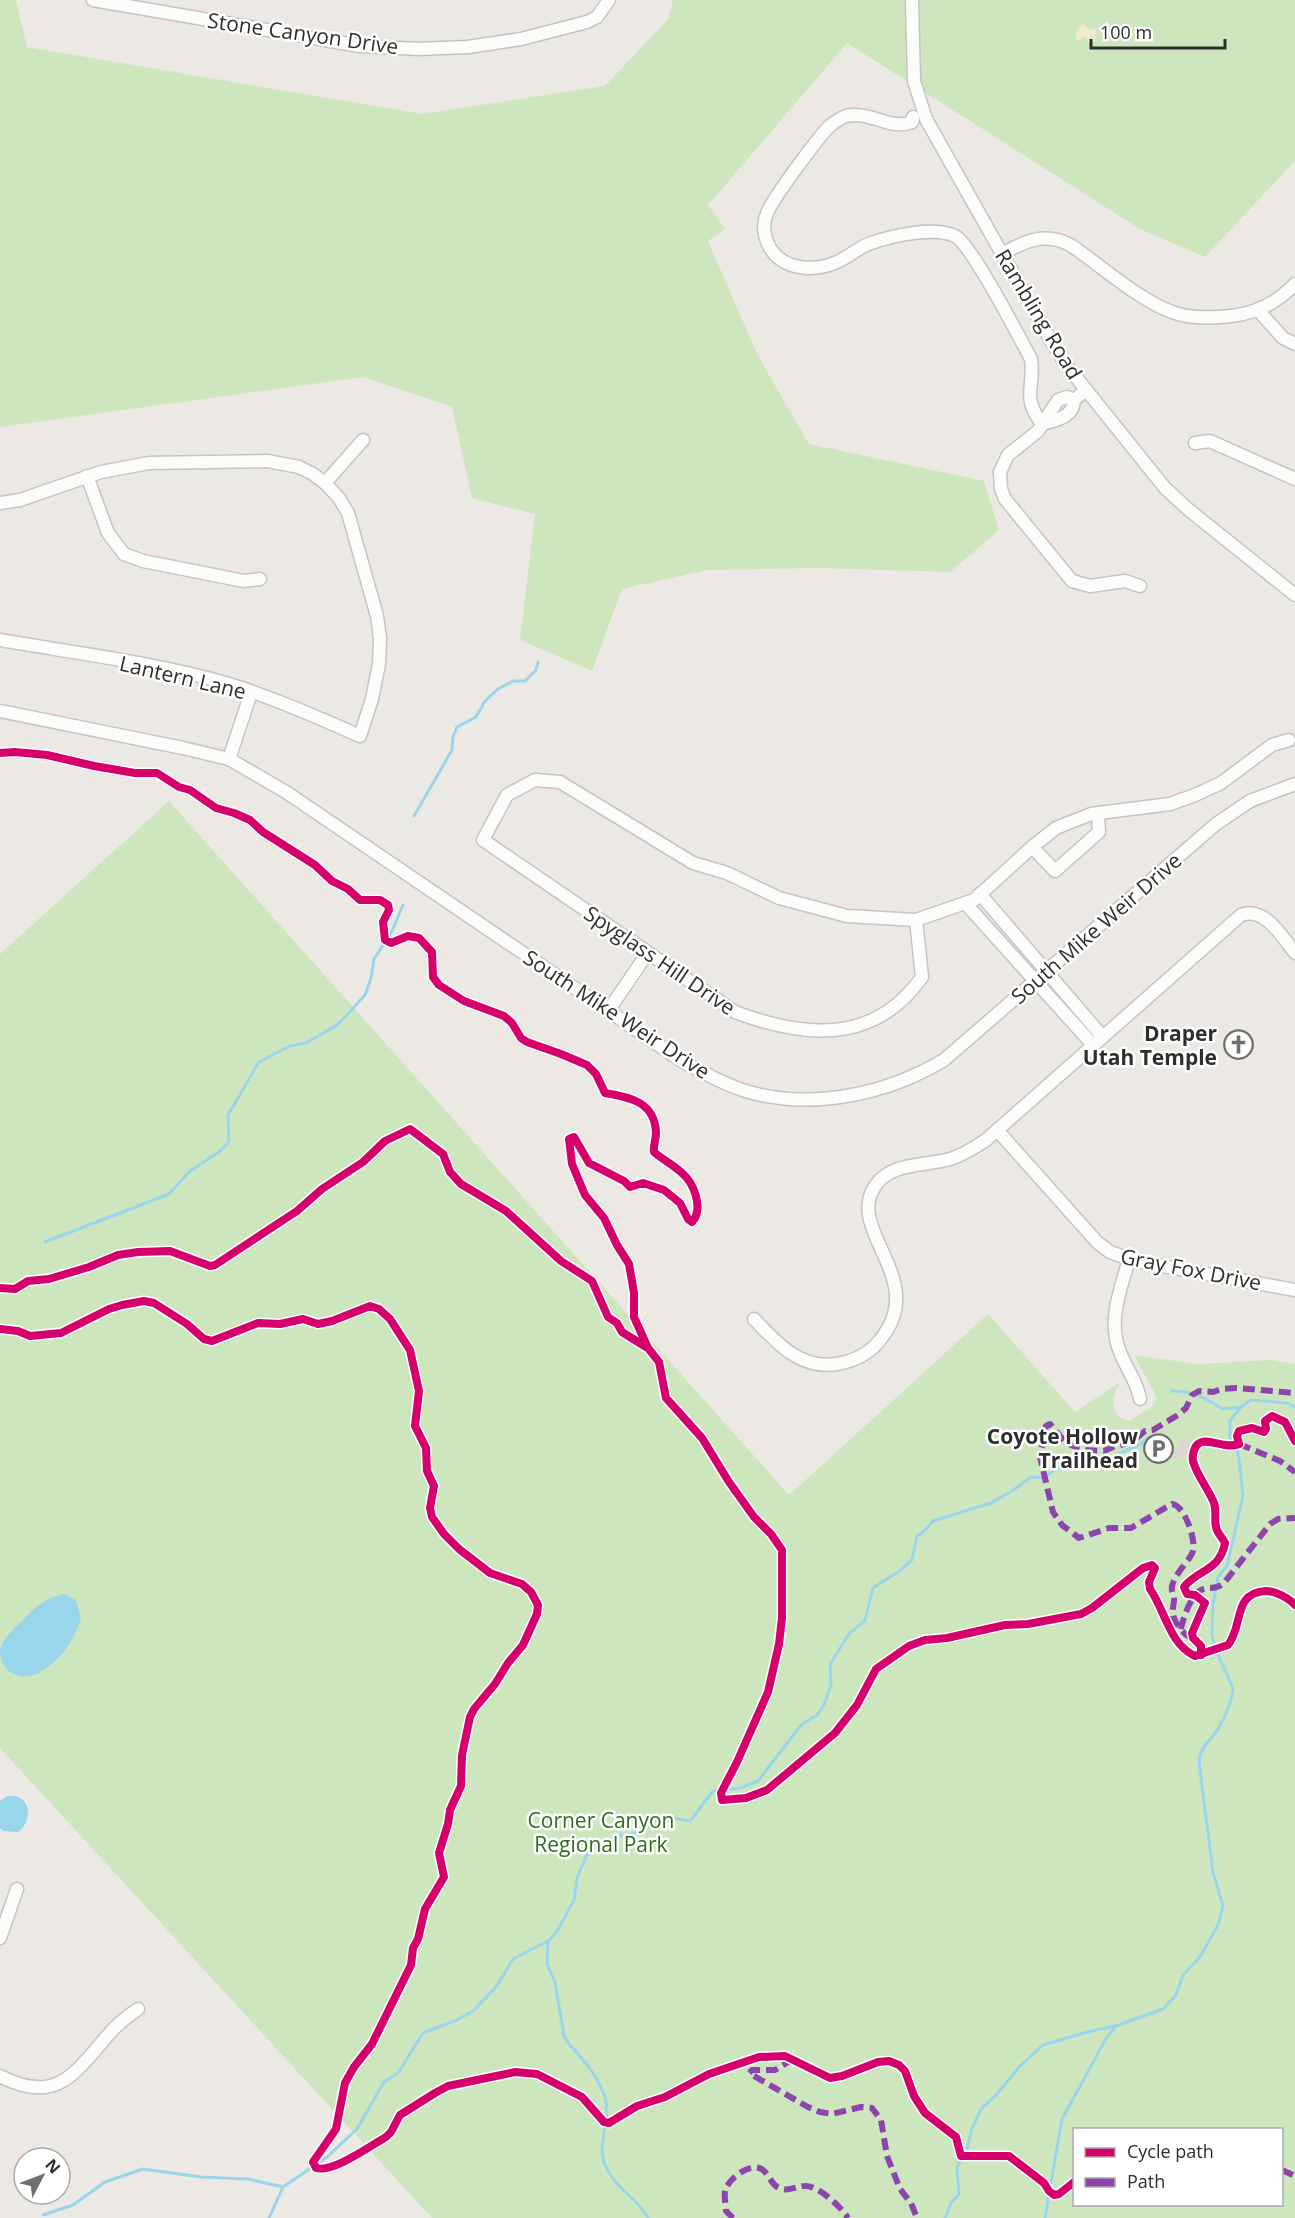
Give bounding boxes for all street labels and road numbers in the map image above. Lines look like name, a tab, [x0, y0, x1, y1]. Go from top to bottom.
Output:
street label: Stone Canyon Drive	[206, 6, 400, 60]
street label: Rambling Road	[989, 244, 1089, 384]
street label: Lantern Lane	[117, 649, 249, 705]
street label: South Mike Weir Drive	[1005, 846, 1187, 1010]
street label: Spyglass Hill Drive	[579, 899, 741, 1021]
street label: South Mike Weir Drive	[518, 943, 716, 1085]
street label: Gray Fox Drive	[1118, 1242, 1264, 1296]

